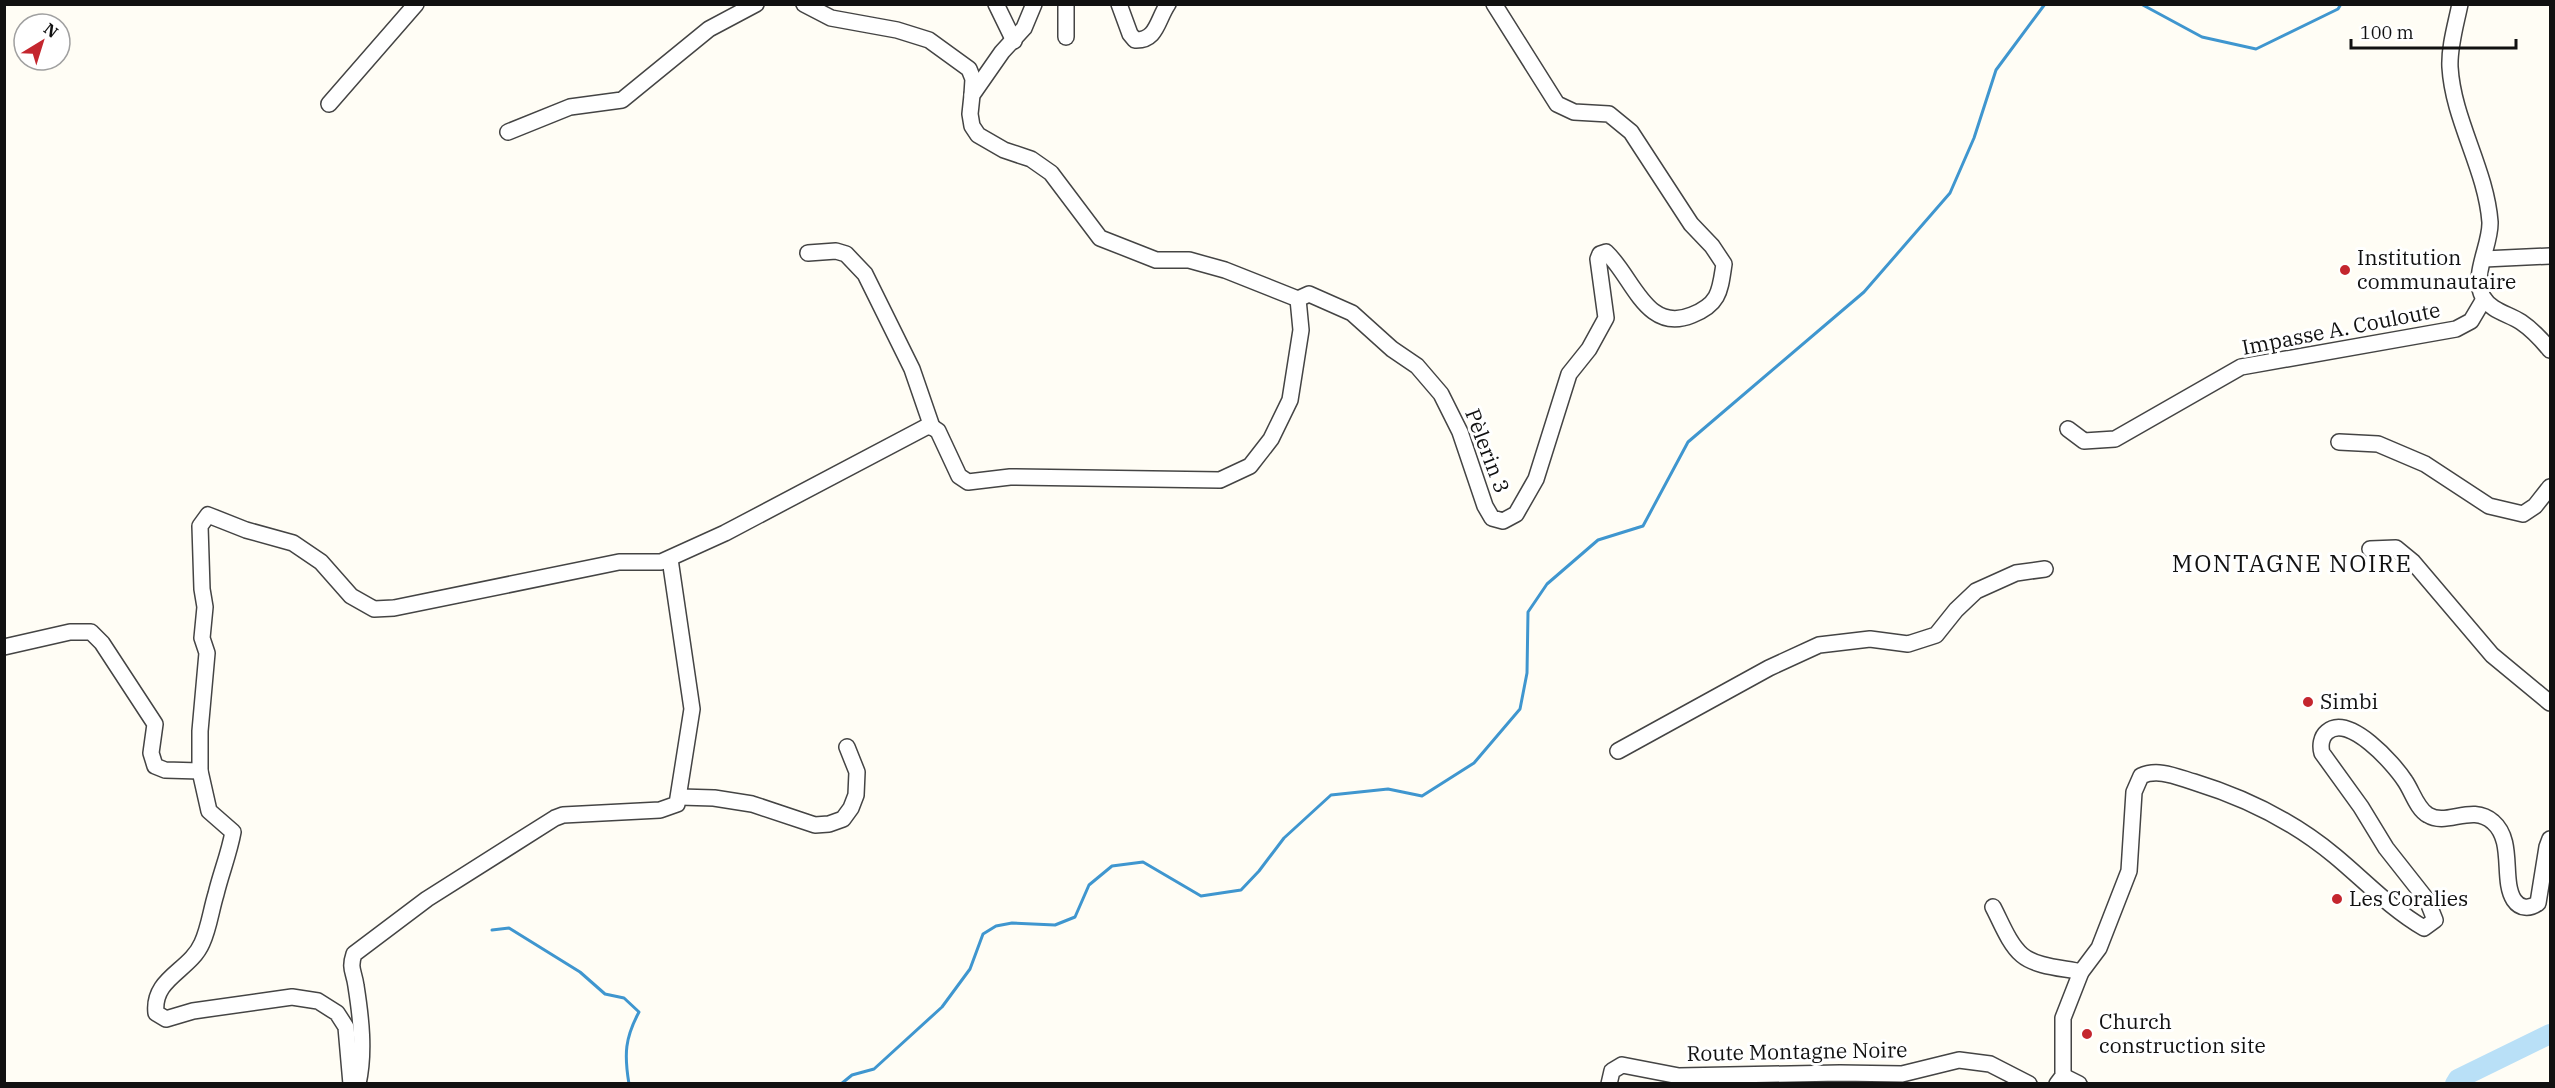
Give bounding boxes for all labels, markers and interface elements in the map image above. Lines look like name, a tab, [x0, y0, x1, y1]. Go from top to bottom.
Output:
north arrow	[12, 12, 72, 72]
scale bar	[2351, 12, 2516, 50]
text: N	[40, 18, 62, 42]
text: 100 m	[2360, 21, 2414, 44]
place label: Institution communautaire	[2357, 243, 2516, 295]
marker: Institution communautaire	[2338, 263, 2352, 277]
street label: Impasse A. Couloute	[2239, 295, 2442, 361]
street label: Pèlerin 3	[1459, 404, 1517, 497]
district label: MONTAGNE NOIRE	[2172, 547, 2412, 579]
place label: Simbi	[2320, 687, 2378, 715]
marker: Simbi	[2301, 695, 2315, 709]
place label: Les Coralies	[2349, 884, 2468, 912]
marker: Les Coralies	[2330, 892, 2344, 906]
place label: Church construction site	[2099, 1007, 2266, 1059]
marker: Church construction site	[2080, 1027, 2094, 1041]
street label: Route Montagne Noire	[1686, 1035, 1908, 1067]

